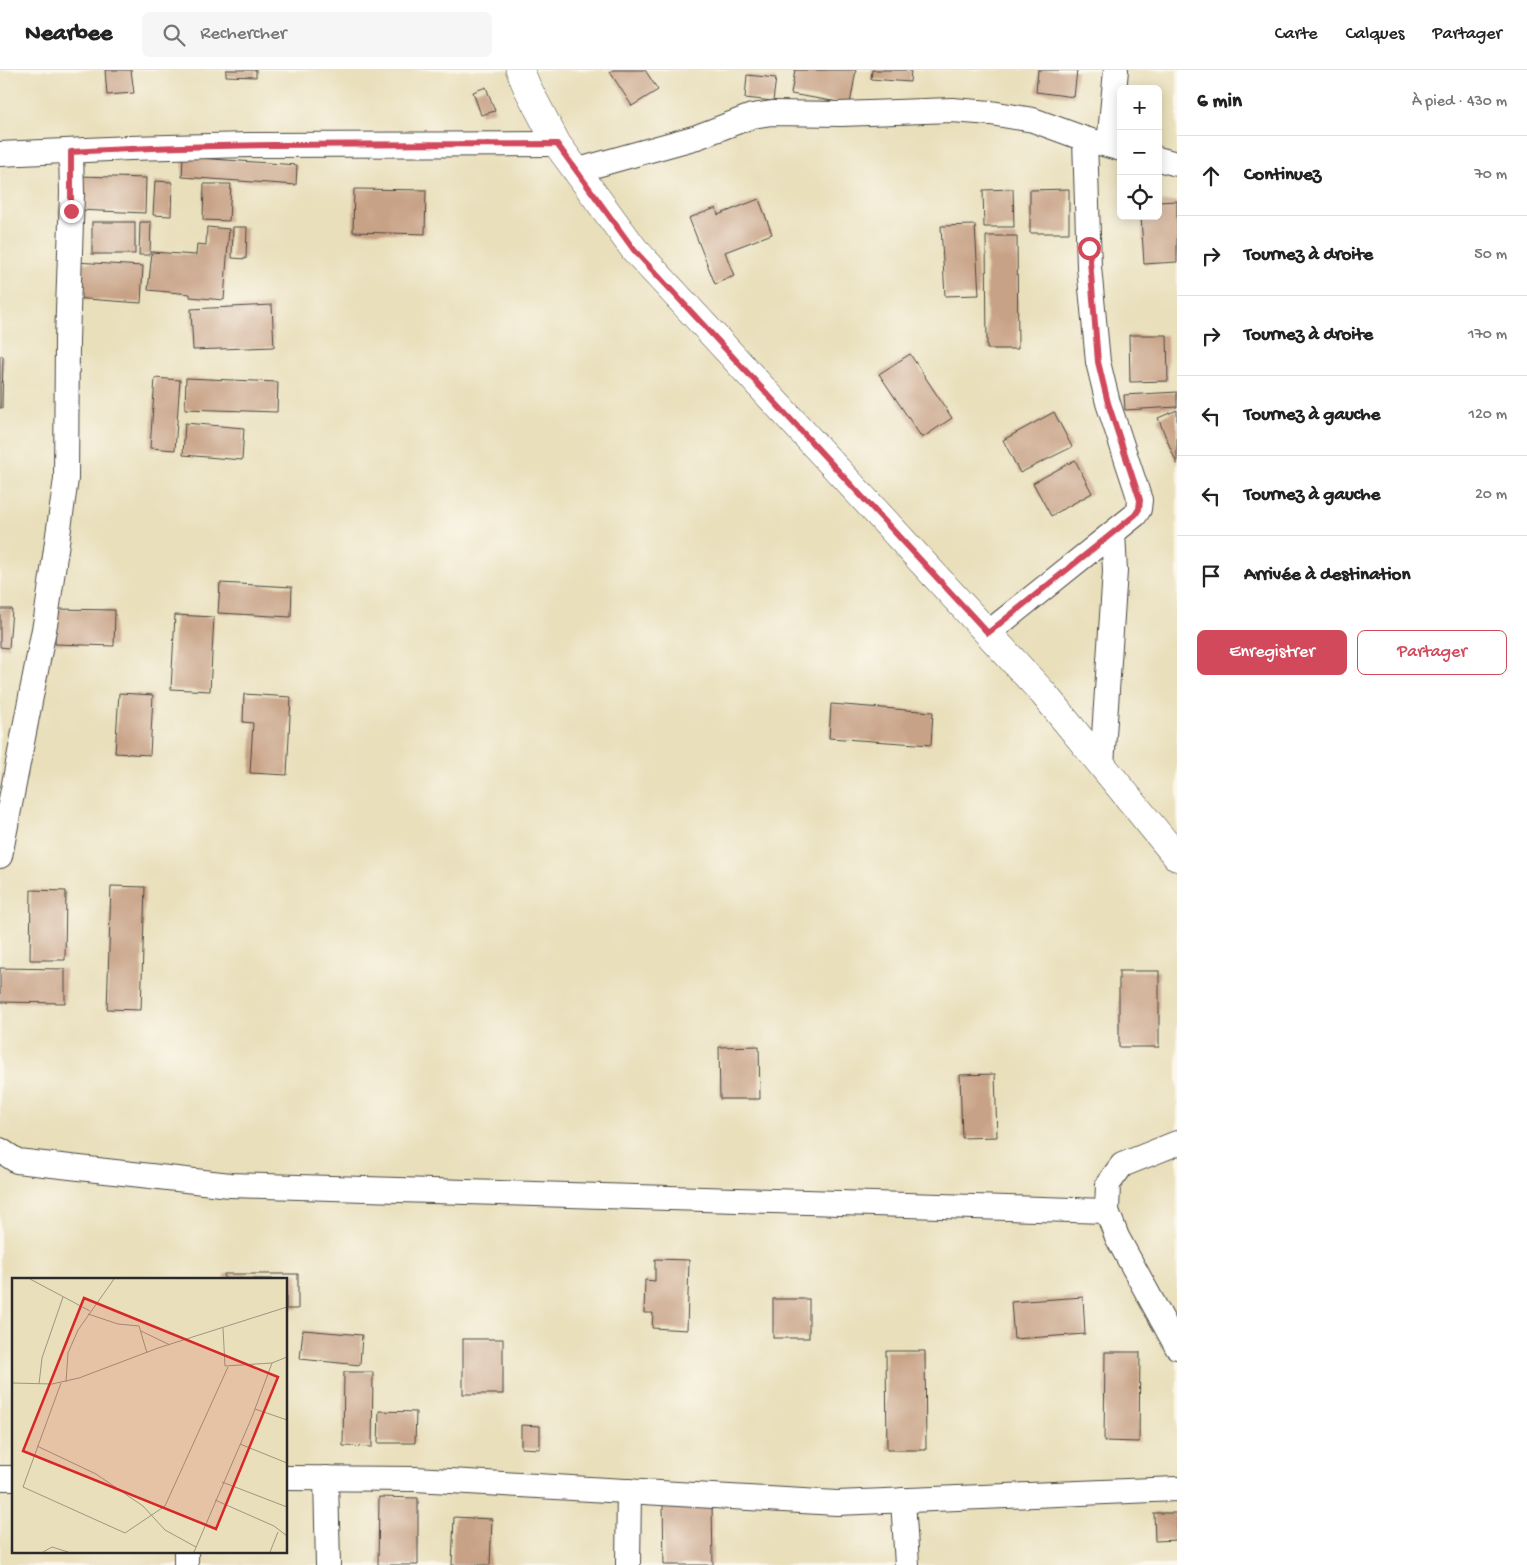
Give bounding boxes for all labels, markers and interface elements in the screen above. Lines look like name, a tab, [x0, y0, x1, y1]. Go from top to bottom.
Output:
search box	[142, 12, 492, 57]
text: Nearbee	[25, 20, 112, 49]
icon: search	[160, 21, 188, 49]
text: Rechercher	[200, 23, 286, 46]
text: Carte	[1275, 24, 1318, 45]
text: Calques	[1346, 24, 1404, 45]
text: Partager	[1432, 24, 1502, 45]
map controls	[1117, 85, 1162, 220]
button: +	[1117, 85, 1162, 130]
text: 6 min	[1197, 90, 1242, 115]
text: À pied · 430 m	[1412, 93, 1507, 112]
button: −	[1117, 130, 1162, 175]
icon: ahead	[1197, 162, 1225, 190]
text: Continuez	[1244, 164, 1321, 187]
text: 70 m	[1474, 166, 1507, 185]
button: locate	[1117, 175, 1162, 220]
route end	[60, 200, 83, 223]
route start	[1078, 237, 1101, 260]
icon: right	[1197, 242, 1225, 270]
text: Tournez à droite	[1244, 244, 1373, 267]
text: 50 m	[1474, 246, 1507, 265]
icon: right	[1197, 322, 1225, 350]
text: Tournez à droite	[1244, 324, 1373, 347]
text: 170 m	[1468, 326, 1507, 345]
icon: left	[1197, 402, 1225, 430]
text: Tournez à gauche	[1244, 404, 1380, 427]
text: 120 m	[1468, 406, 1507, 425]
icon: left	[1197, 482, 1225, 510]
text: Tournez à gauche	[1244, 484, 1380, 507]
text: 20 m	[1475, 486, 1507, 505]
icon: arrive	[1197, 562, 1225, 590]
text: Arrivée à destination	[1244, 564, 1410, 587]
button: Enregistrer	[1197, 630, 1347, 675]
button: Partager	[1357, 630, 1507, 675]
inset map	[12, 1278, 288, 1552]

